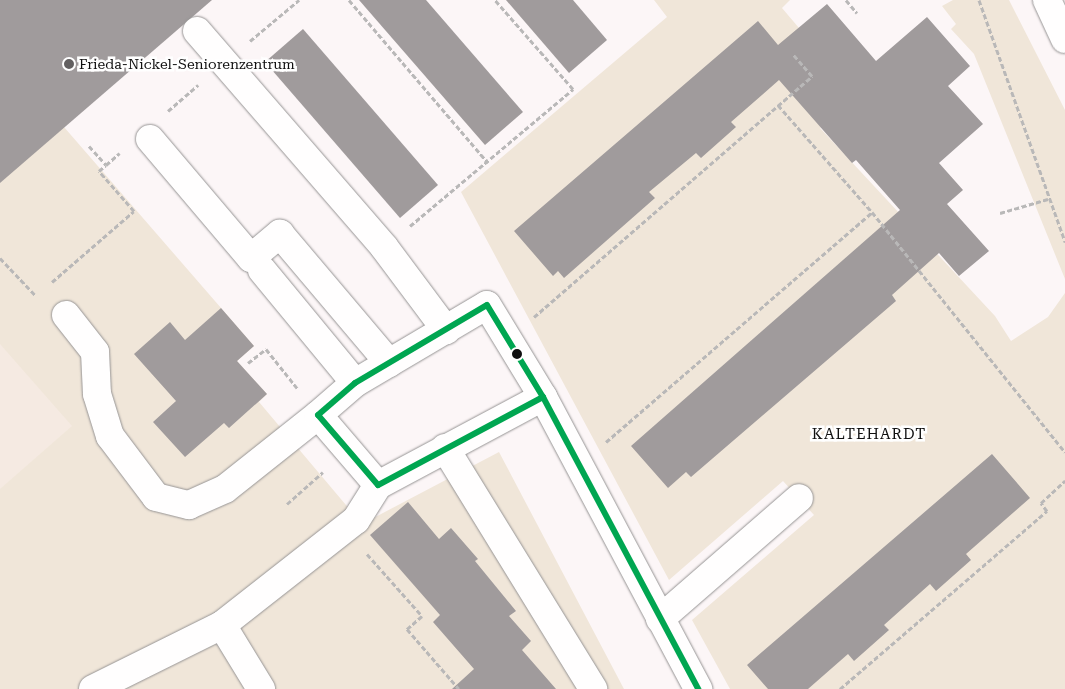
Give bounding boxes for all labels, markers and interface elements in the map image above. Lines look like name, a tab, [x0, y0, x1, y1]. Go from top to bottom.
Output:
place label: Frieda-Nickel-Seniorenzentrum	[79, 56, 295, 72]
marker: Frieda-Nickel-Seniorenzentrum	[63, 58, 75, 70]
unlabelled marker	[512, 349, 522, 359]
district label: KALTEHARDT	[810, 426, 928, 444]

